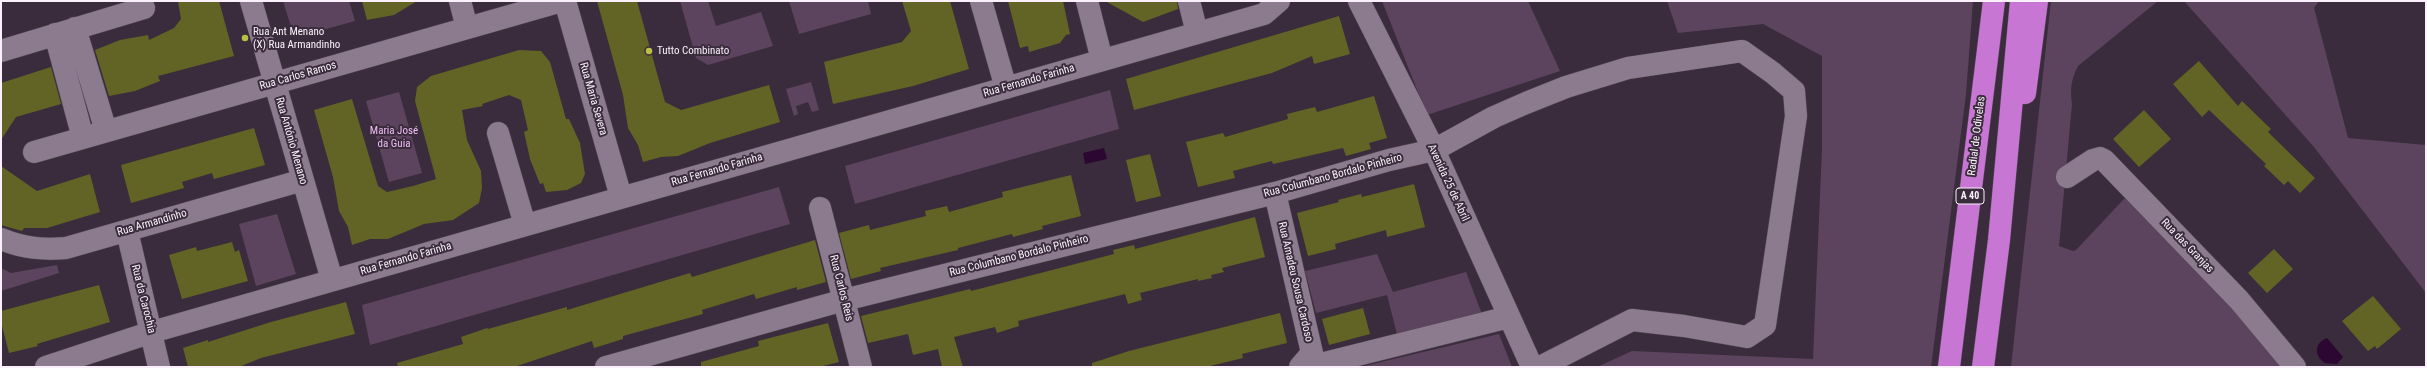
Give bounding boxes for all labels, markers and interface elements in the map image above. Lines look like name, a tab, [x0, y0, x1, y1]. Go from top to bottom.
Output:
place label: Rua Ant Menano (X) Rua Armandinho	[253, 25, 340, 51]
marker: Rua Ant Menano (X) Rua Armandinho	[240, 33, 250, 43]
place label: Tutto Combinato	[657, 44, 729, 58]
marker: Tutto Combinato	[644, 46, 654, 56]
street label: Rua Carlos Ramos	[258, 59, 338, 93]
street label: Rua Maria Severa	[576, 61, 610, 137]
street label: Rua Fernando Farinha	[982, 62, 1076, 100]
street label: Rua António Menano	[272, 96, 310, 186]
street label: Radial de Odivelas	[1966, 96, 1988, 176]
park label: Maria José da Guia	[370, 124, 418, 150]
street label: Avenida 25 de Abril	[1424, 142, 1472, 224]
street label: Rua Fernando Farinha	[670, 151, 764, 189]
street label: Rua Columbano Bordalo Pinheiro	[1262, 151, 1404, 201]
road number: A 40	[1956, 188, 1984, 204]
street label: Rua Armandinho	[116, 207, 188, 239]
street label: Rua das Granjas	[2158, 216, 2216, 276]
street label: Rua Amadeu Sousa Cardoso	[1275, 221, 1315, 343]
street label: Rua Columbano Bordalo Pinheiro	[948, 232, 1090, 280]
street label: Rua Fernando Farinha	[359, 240, 453, 278]
street label: Rua Carlos Reis	[826, 253, 856, 323]
street label: Rua da Carochia	[128, 263, 158, 335]

